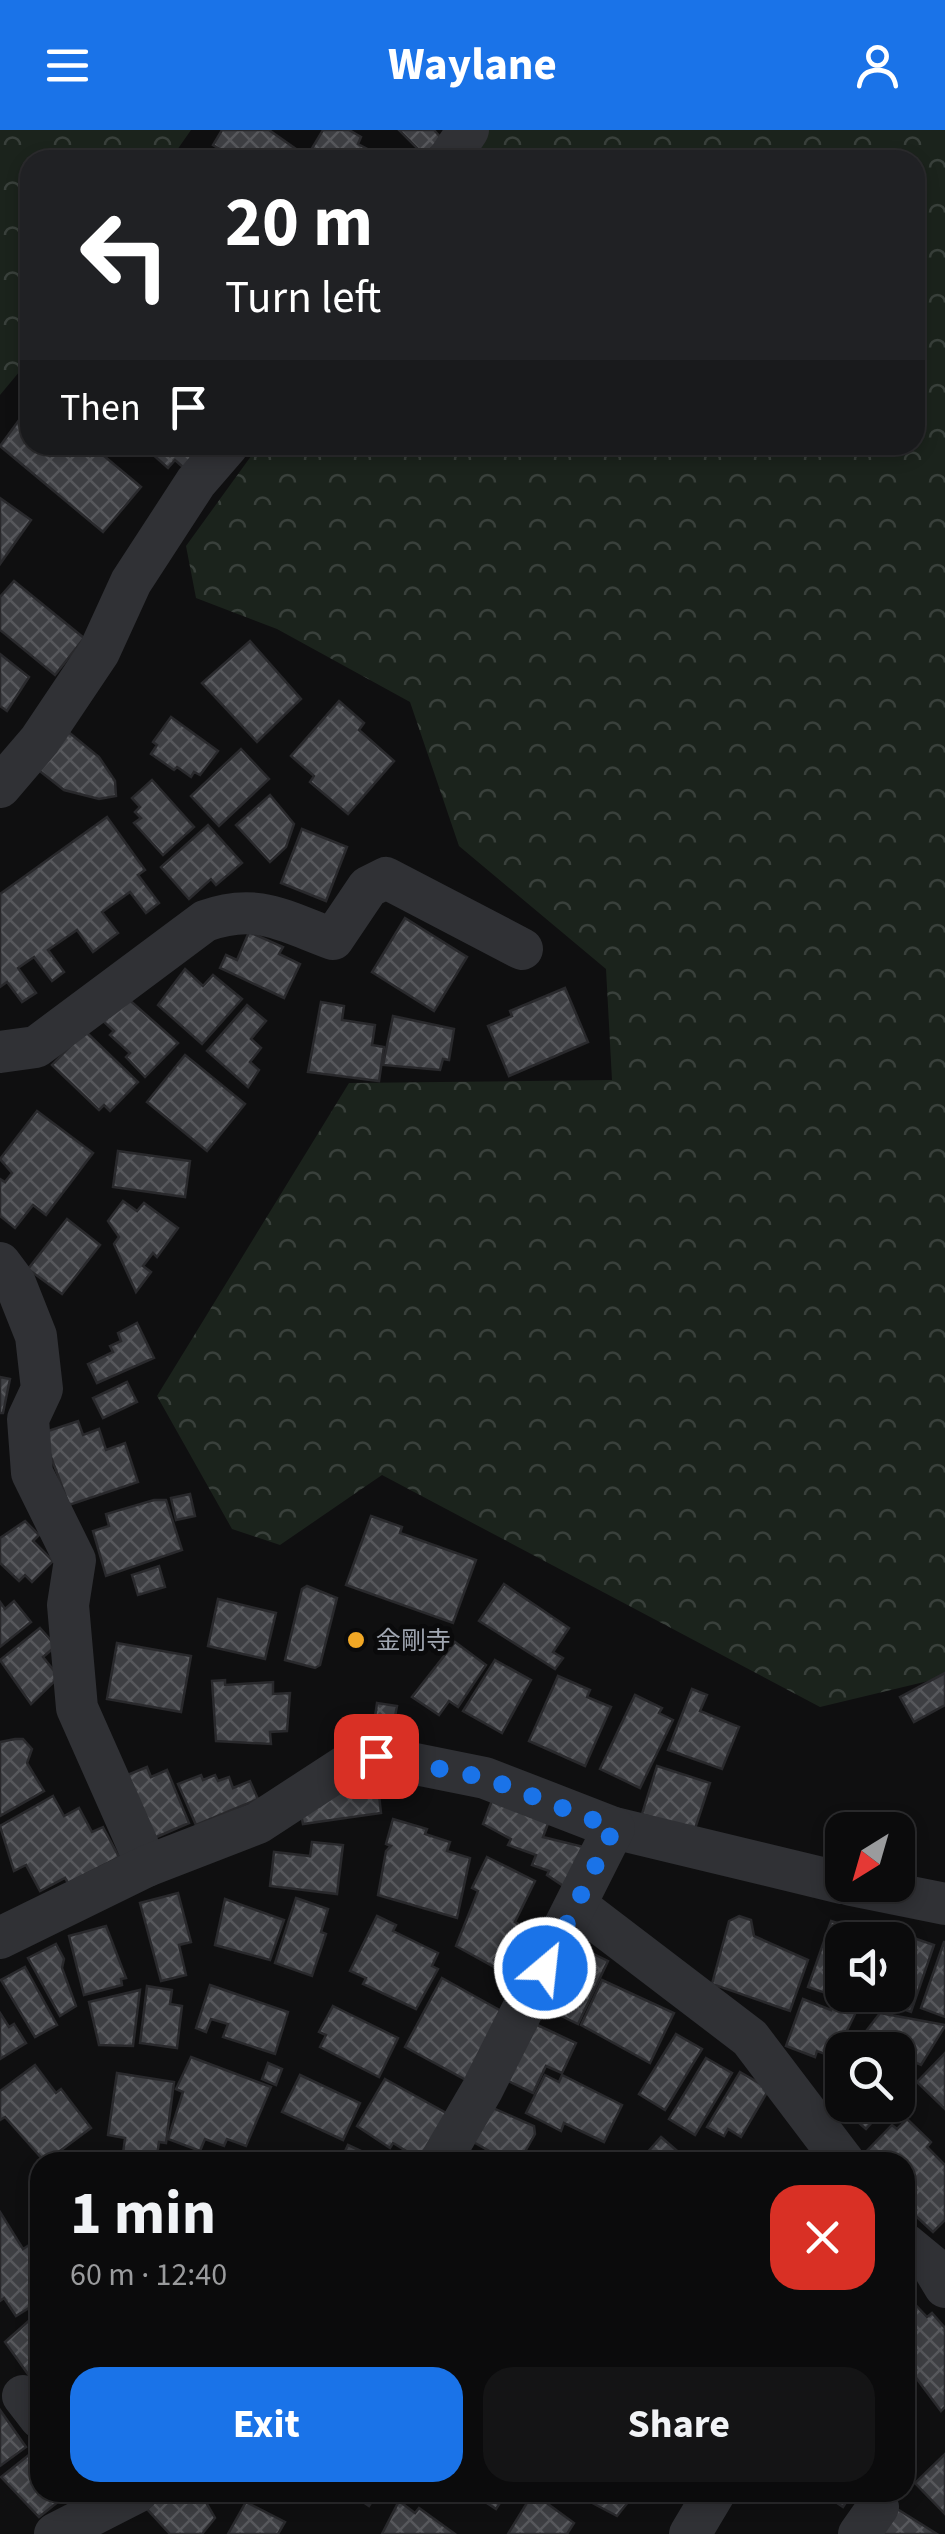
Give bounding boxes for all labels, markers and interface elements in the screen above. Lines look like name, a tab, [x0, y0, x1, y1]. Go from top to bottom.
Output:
text: Waylane	[388, 33, 557, 97]
icon: menu	[40, 38, 95, 93]
icon: person	[850, 38, 905, 93]
text: 20 m	[225, 173, 373, 273]
icon: left	[60, 190, 190, 320]
text: Turn left	[225, 266, 381, 330]
icon: arrive	[161, 380, 216, 435]
text: Then	[60, 381, 141, 435]
place label: 金剛寺	[376, 1623, 451, 1659]
marker: 金剛寺	[345, 1629, 367, 1651]
pin	[334, 1714, 419, 1799]
icon: arrive	[349, 1729, 404, 1784]
north arrow	[825, 1812, 915, 1902]
map controls	[825, 1812, 915, 2122]
position arrow	[493, 1916, 597, 2020]
button: sound	[825, 1922, 915, 2012]
button: search	[825, 2032, 915, 2122]
text: 1 min	[70, 2172, 216, 2257]
button: close	[770, 2185, 875, 2290]
text: 60 m · 12:40	[70, 2252, 227, 2298]
button: Exit	[70, 2367, 463, 2482]
button: Share	[483, 2367, 875, 2482]

